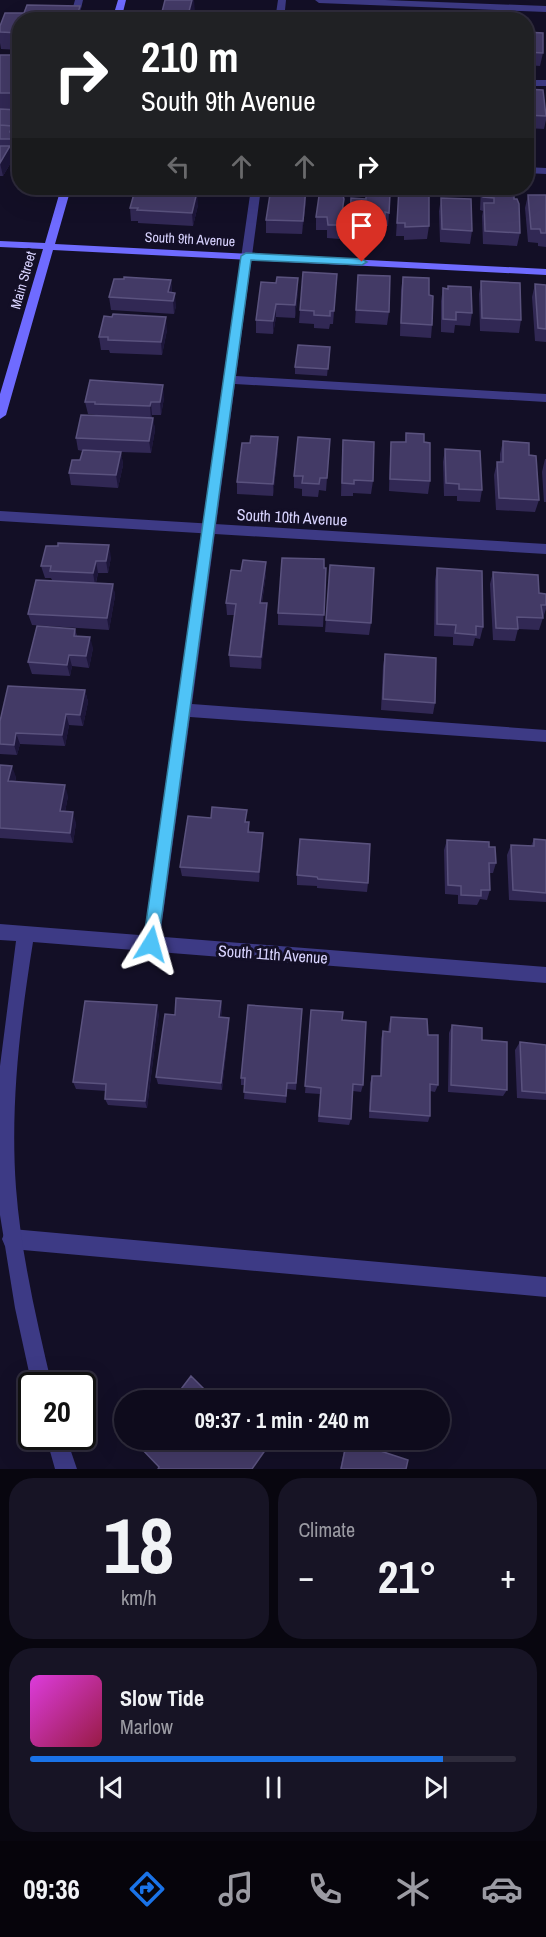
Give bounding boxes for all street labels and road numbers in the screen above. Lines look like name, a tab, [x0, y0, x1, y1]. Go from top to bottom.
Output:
street label: South 9th Avenue	[144, 228, 236, 250]
street label: Main Street	[6, 249, 40, 311]
street label: South 10th Avenue	[236, 503, 348, 531]
street label: South 11th Avenue	[218, 939, 328, 969]

